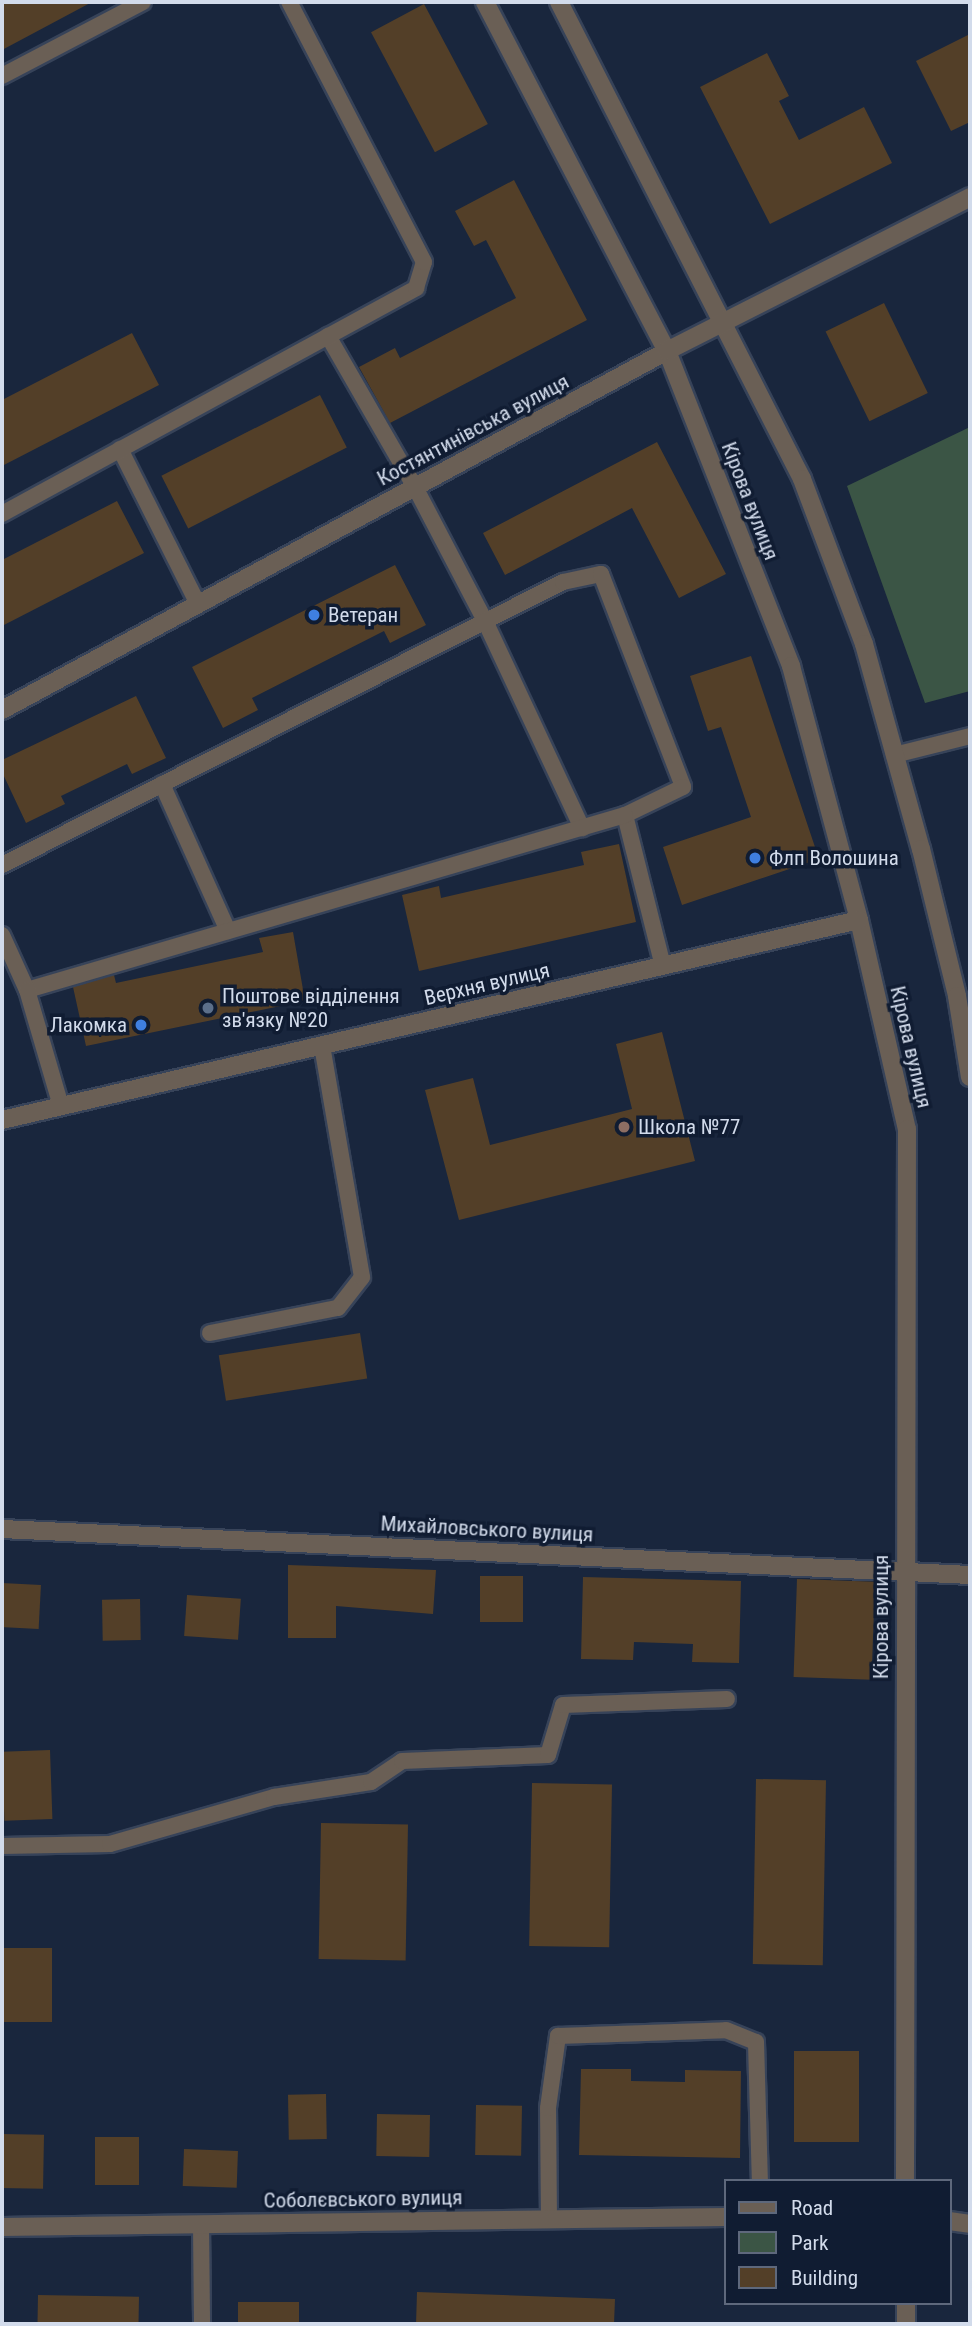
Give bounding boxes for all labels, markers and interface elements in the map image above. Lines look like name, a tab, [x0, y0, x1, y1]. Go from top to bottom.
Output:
street label: Костянтинівська вулиця	[373, 369, 573, 491]
street label: Кірова вулиця	[716, 438, 784, 564]
place label: Ветеран	[328, 602, 398, 628]
marker: Ветеран	[306, 607, 322, 623]
place label: Флп Волошина	[769, 845, 899, 871]
marker: Флп Волошина	[747, 850, 763, 866]
street label: Верхня вулиця	[422, 957, 552, 1011]
place label: Поштове відділення зв'язку №20	[222, 983, 400, 1033]
street label: Кірова вулиця	[885, 984, 937, 1110]
marker: Поштове відділення зв'язку №20	[200, 1000, 216, 1016]
place label: Лакомка	[50, 1012, 127, 1038]
marker: Лакомка	[133, 1017, 149, 1033]
place label: Школа №77	[638, 1114, 740, 1140]
marker: Школа №77	[616, 1119, 632, 1135]
street label: Михайловського вулиця	[380, 1511, 594, 1547]
street label: Кірова вулиця	[868, 1555, 894, 1679]
legend	[724, 2179, 951, 2305]
street label: Соболєвського вулиця	[263, 2185, 463, 2213]
text: Road	[791, 2196, 833, 2220]
text: Park	[791, 2231, 828, 2255]
text: Building	[791, 2266, 858, 2290]

